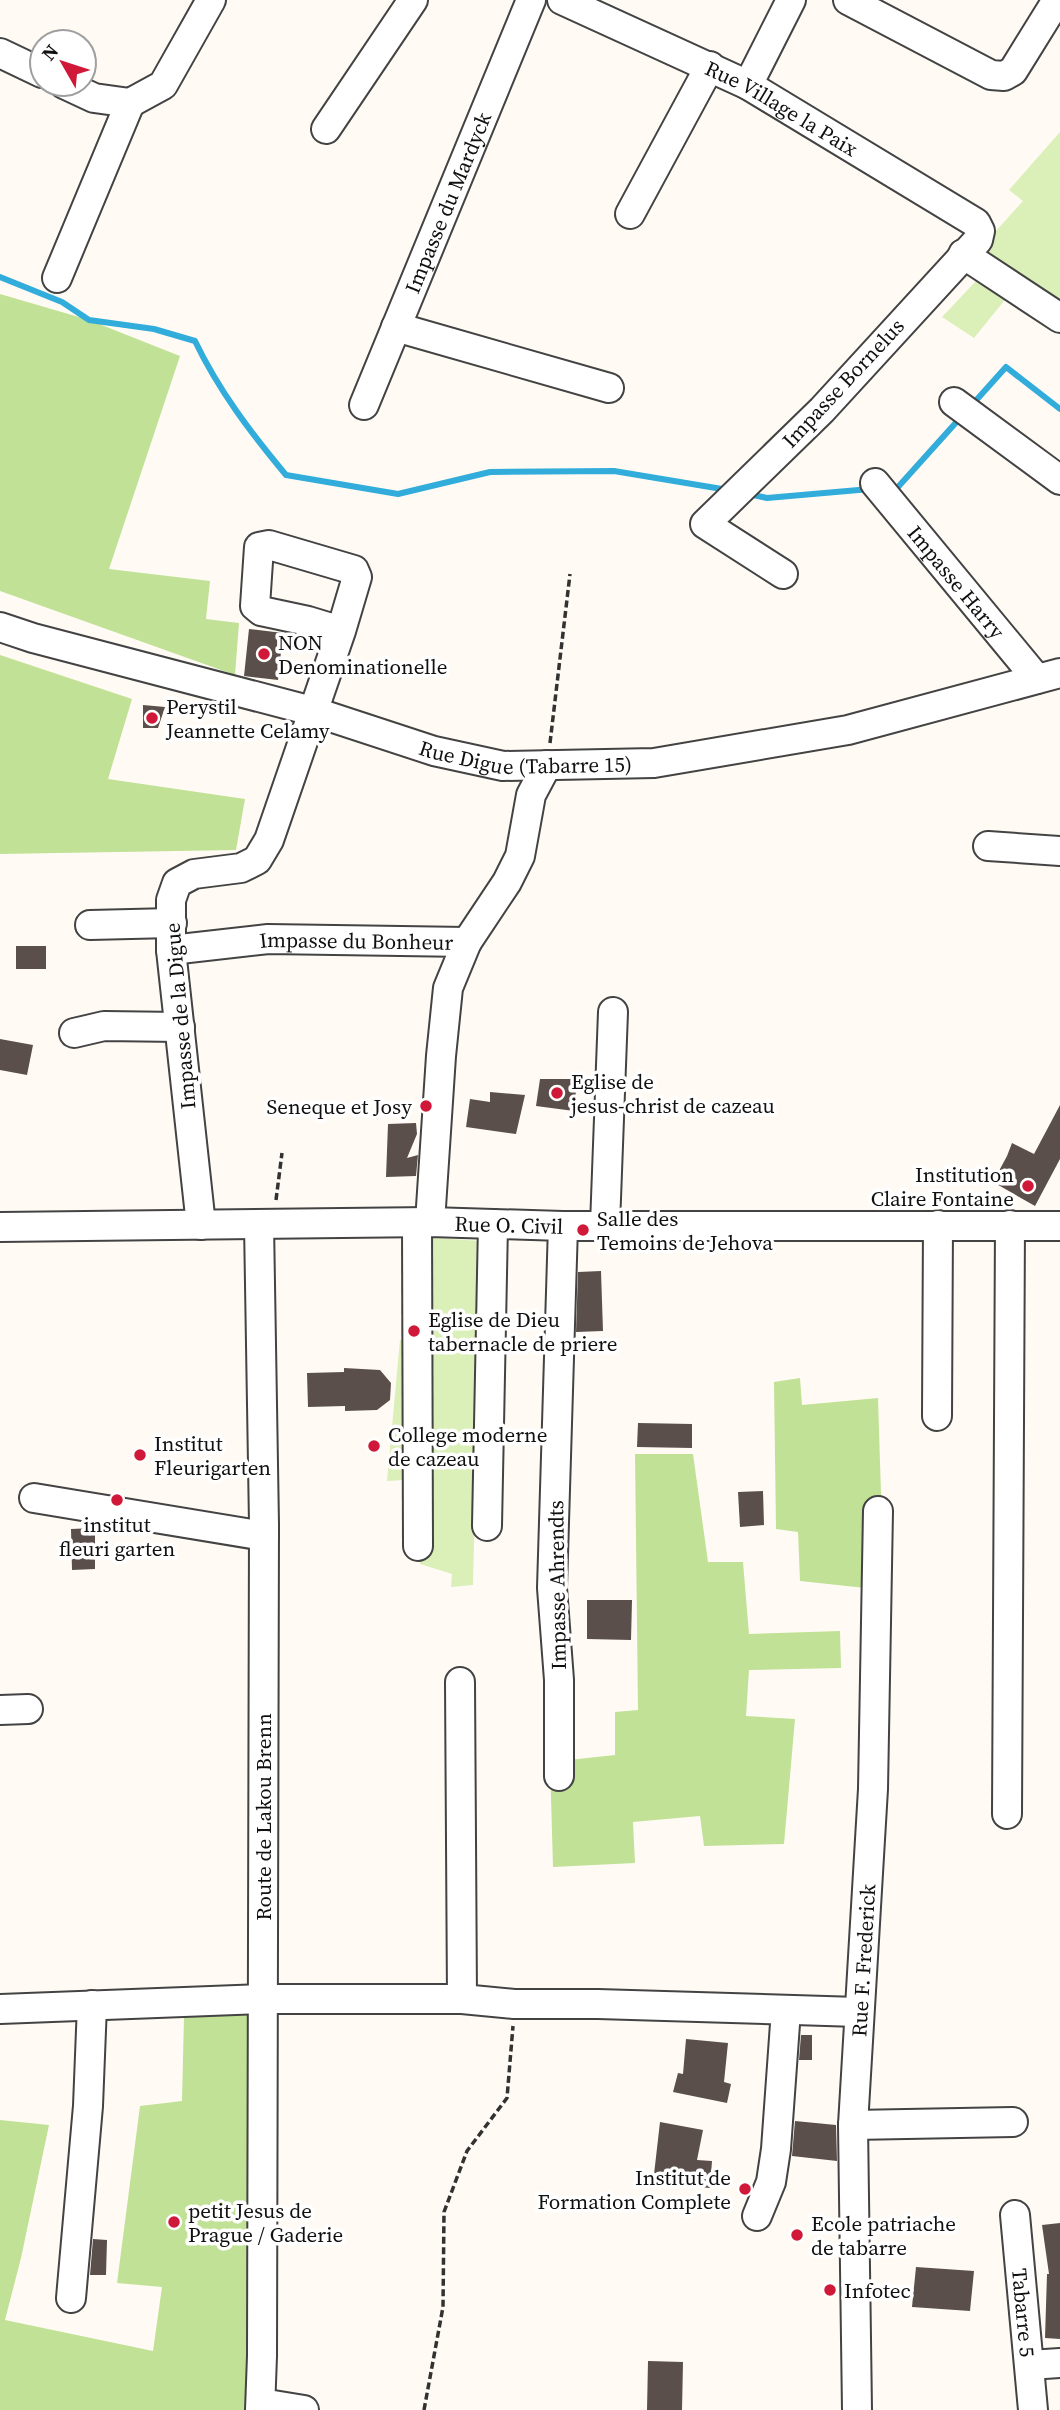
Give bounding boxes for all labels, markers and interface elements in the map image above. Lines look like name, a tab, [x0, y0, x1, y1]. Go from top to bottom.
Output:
north arrow	[28, 28, 98, 98]
text: N	[35, 39, 64, 66]
street label: Rue Village la Paix	[701, 53, 863, 163]
street label: Impasse du Mardyck	[397, 107, 498, 298]
street label: Impasse Bornelus	[775, 312, 911, 454]
street label: Impasse Harry	[901, 519, 1012, 645]
place label: NON Denominationelle	[278, 628, 448, 681]
marker: NON Denominationelle	[256, 646, 272, 662]
place label: Perystil Jeannette Celamy	[165, 692, 330, 745]
marker: Perystil Jeannette Celamy	[144, 710, 160, 726]
street label: Rue Digue (Tabarre 15)	[415, 733, 632, 781]
street label: Impasse de la Digue	[157, 922, 203, 1110]
street label: Impasse du Bonheur	[258, 924, 454, 956]
place label: Eglise de jesus-christ de cazeau	[569, 1067, 775, 1120]
marker: Eglise de jesus-christ de cazeau	[549, 1085, 565, 1101]
place label: Seneque et Josy	[267, 1092, 412, 1121]
marker: Seneque et Josy	[418, 1098, 434, 1114]
place label: Institution Claire Fontaine	[871, 1160, 1014, 1213]
marker: Institution Claire Fontaine	[1020, 1178, 1036, 1194]
place label: Salle des Temoins de Jehova	[597, 1204, 773, 1257]
street label: Rue O. Civil	[454, 1208, 564, 1241]
marker: Salle des Temoins de Jehova	[575, 1222, 591, 1238]
place label: Eglise de Dieu tabernacle de priere	[428, 1305, 618, 1358]
marker: Eglise de Dieu tabernacle de priere	[406, 1323, 422, 1339]
place label: College moderne de cazeau	[388, 1420, 547, 1473]
place label: Institut Fleurigarten	[154, 1429, 271, 1482]
marker: College moderne de cazeau	[366, 1438, 382, 1454]
marker: Institut Fleurigarten	[132, 1447, 148, 1463]
marker: institut fleuri garten	[109, 1492, 125, 1508]
street label: Impasse Ahrendts	[541, 1500, 573, 1670]
place label: institut fleuri garten	[59, 1510, 175, 1563]
street label: Route de Lakou Brenn	[249, 1713, 278, 1921]
street label: Rue F. Frederick	[844, 1883, 882, 2038]
place label: Institut de Formation Complete	[538, 2163, 731, 2216]
marker: Institut de Formation Complete	[737, 2181, 753, 2197]
place label: petit Jesus de Prague / Gaderie	[188, 2196, 343, 2249]
place label: Ecole patriache de tabarre	[811, 2209, 956, 2262]
marker: petit Jesus de Prague / Gaderie	[166, 2214, 182, 2230]
marker: Ecole patriache de tabarre	[789, 2227, 805, 2243]
street label: Tabarre 5	[1005, 2267, 1043, 2358]
place label: Infotec	[844, 2276, 911, 2305]
marker: Infotec	[822, 2282, 838, 2298]

